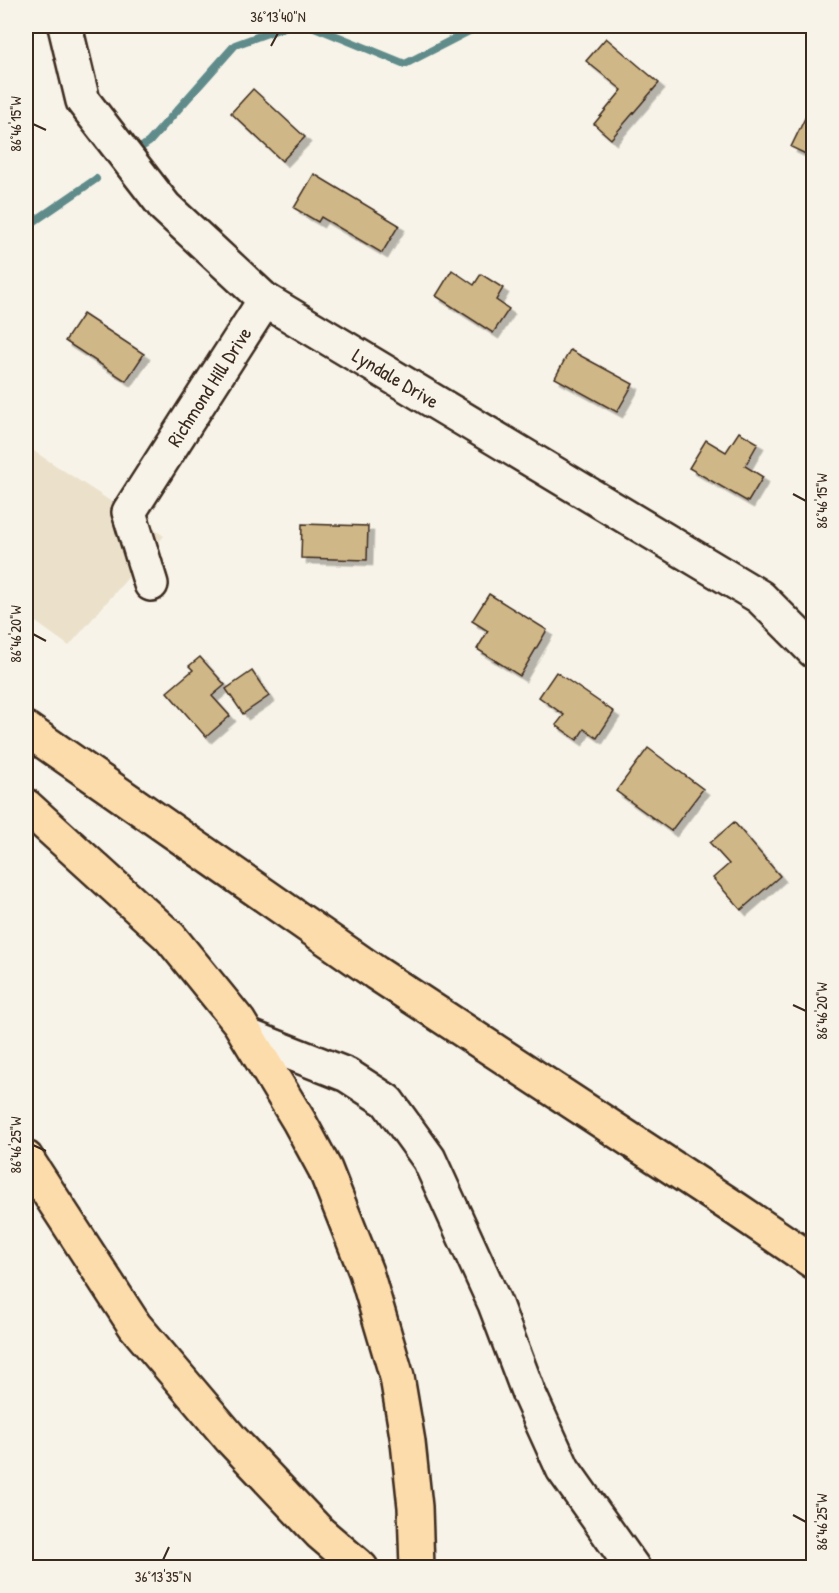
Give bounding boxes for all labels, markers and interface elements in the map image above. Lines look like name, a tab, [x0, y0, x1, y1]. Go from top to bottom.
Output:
text: 36°13'40"N	[250, 6, 306, 27]
text: 86°46'15"W	[5, 95, 26, 152]
street label: Richmond Hill Drive	[160, 321, 257, 452]
street label: Lyndale Drive	[348, 342, 444, 414]
text: 86°46'15"W	[811, 472, 832, 529]
text: 86°46'20"W	[5, 604, 26, 663]
text: 86°46'20"W	[811, 981, 832, 1040]
text: 86°46'25"W	[5, 1116, 26, 1174]
text: 86°46'25"W	[811, 1493, 832, 1551]
text: 36°13'35"N	[135, 1566, 191, 1587]

